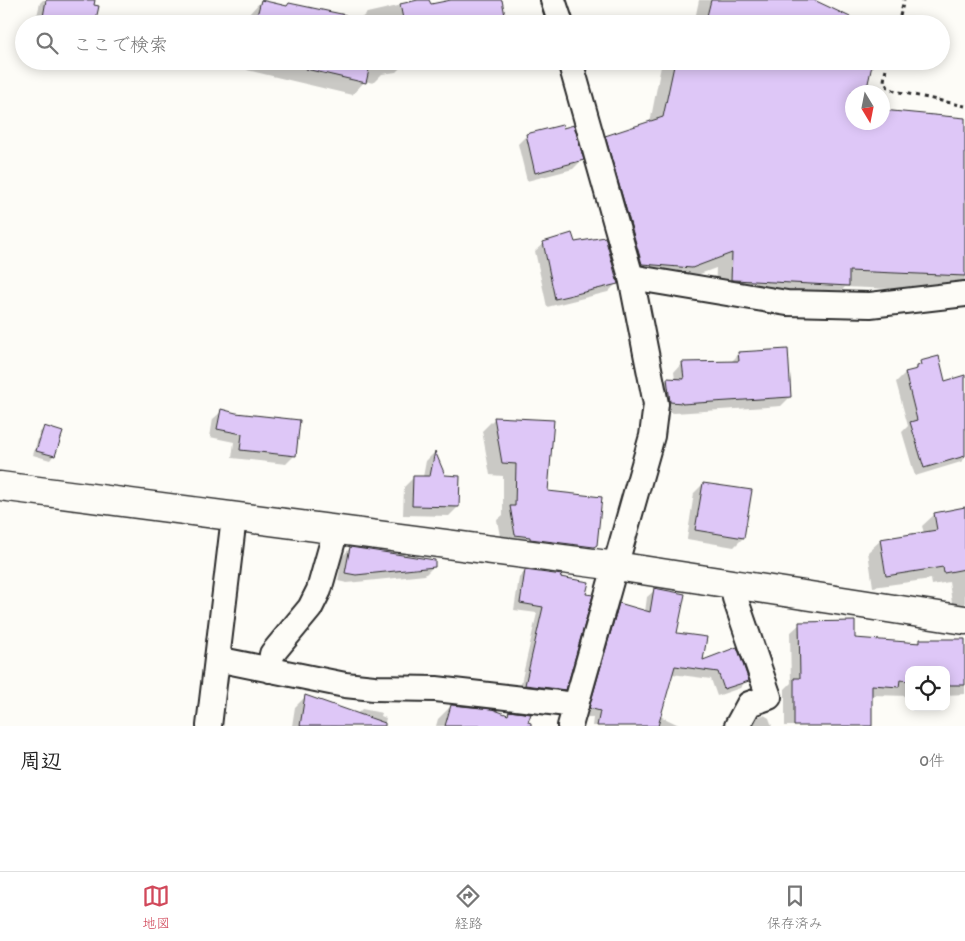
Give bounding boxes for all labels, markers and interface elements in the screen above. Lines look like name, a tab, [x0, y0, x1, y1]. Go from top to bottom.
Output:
search box	[15, 15, 950, 70]
icon: search	[33, 29, 61, 57]
text: ここで検索	[73, 33, 168, 56]
north arrow	[845, 85, 890, 130]
map controls	[905, 666, 950, 711]
button: locate	[905, 666, 950, 711]
text: 周辺	[20, 748, 62, 773]
text: 0件	[919, 751, 945, 770]
tab: 地図	[142, 882, 170, 932]
tab: 経路	[454, 882, 482, 932]
tab: 保存済み	[767, 882, 823, 932]

